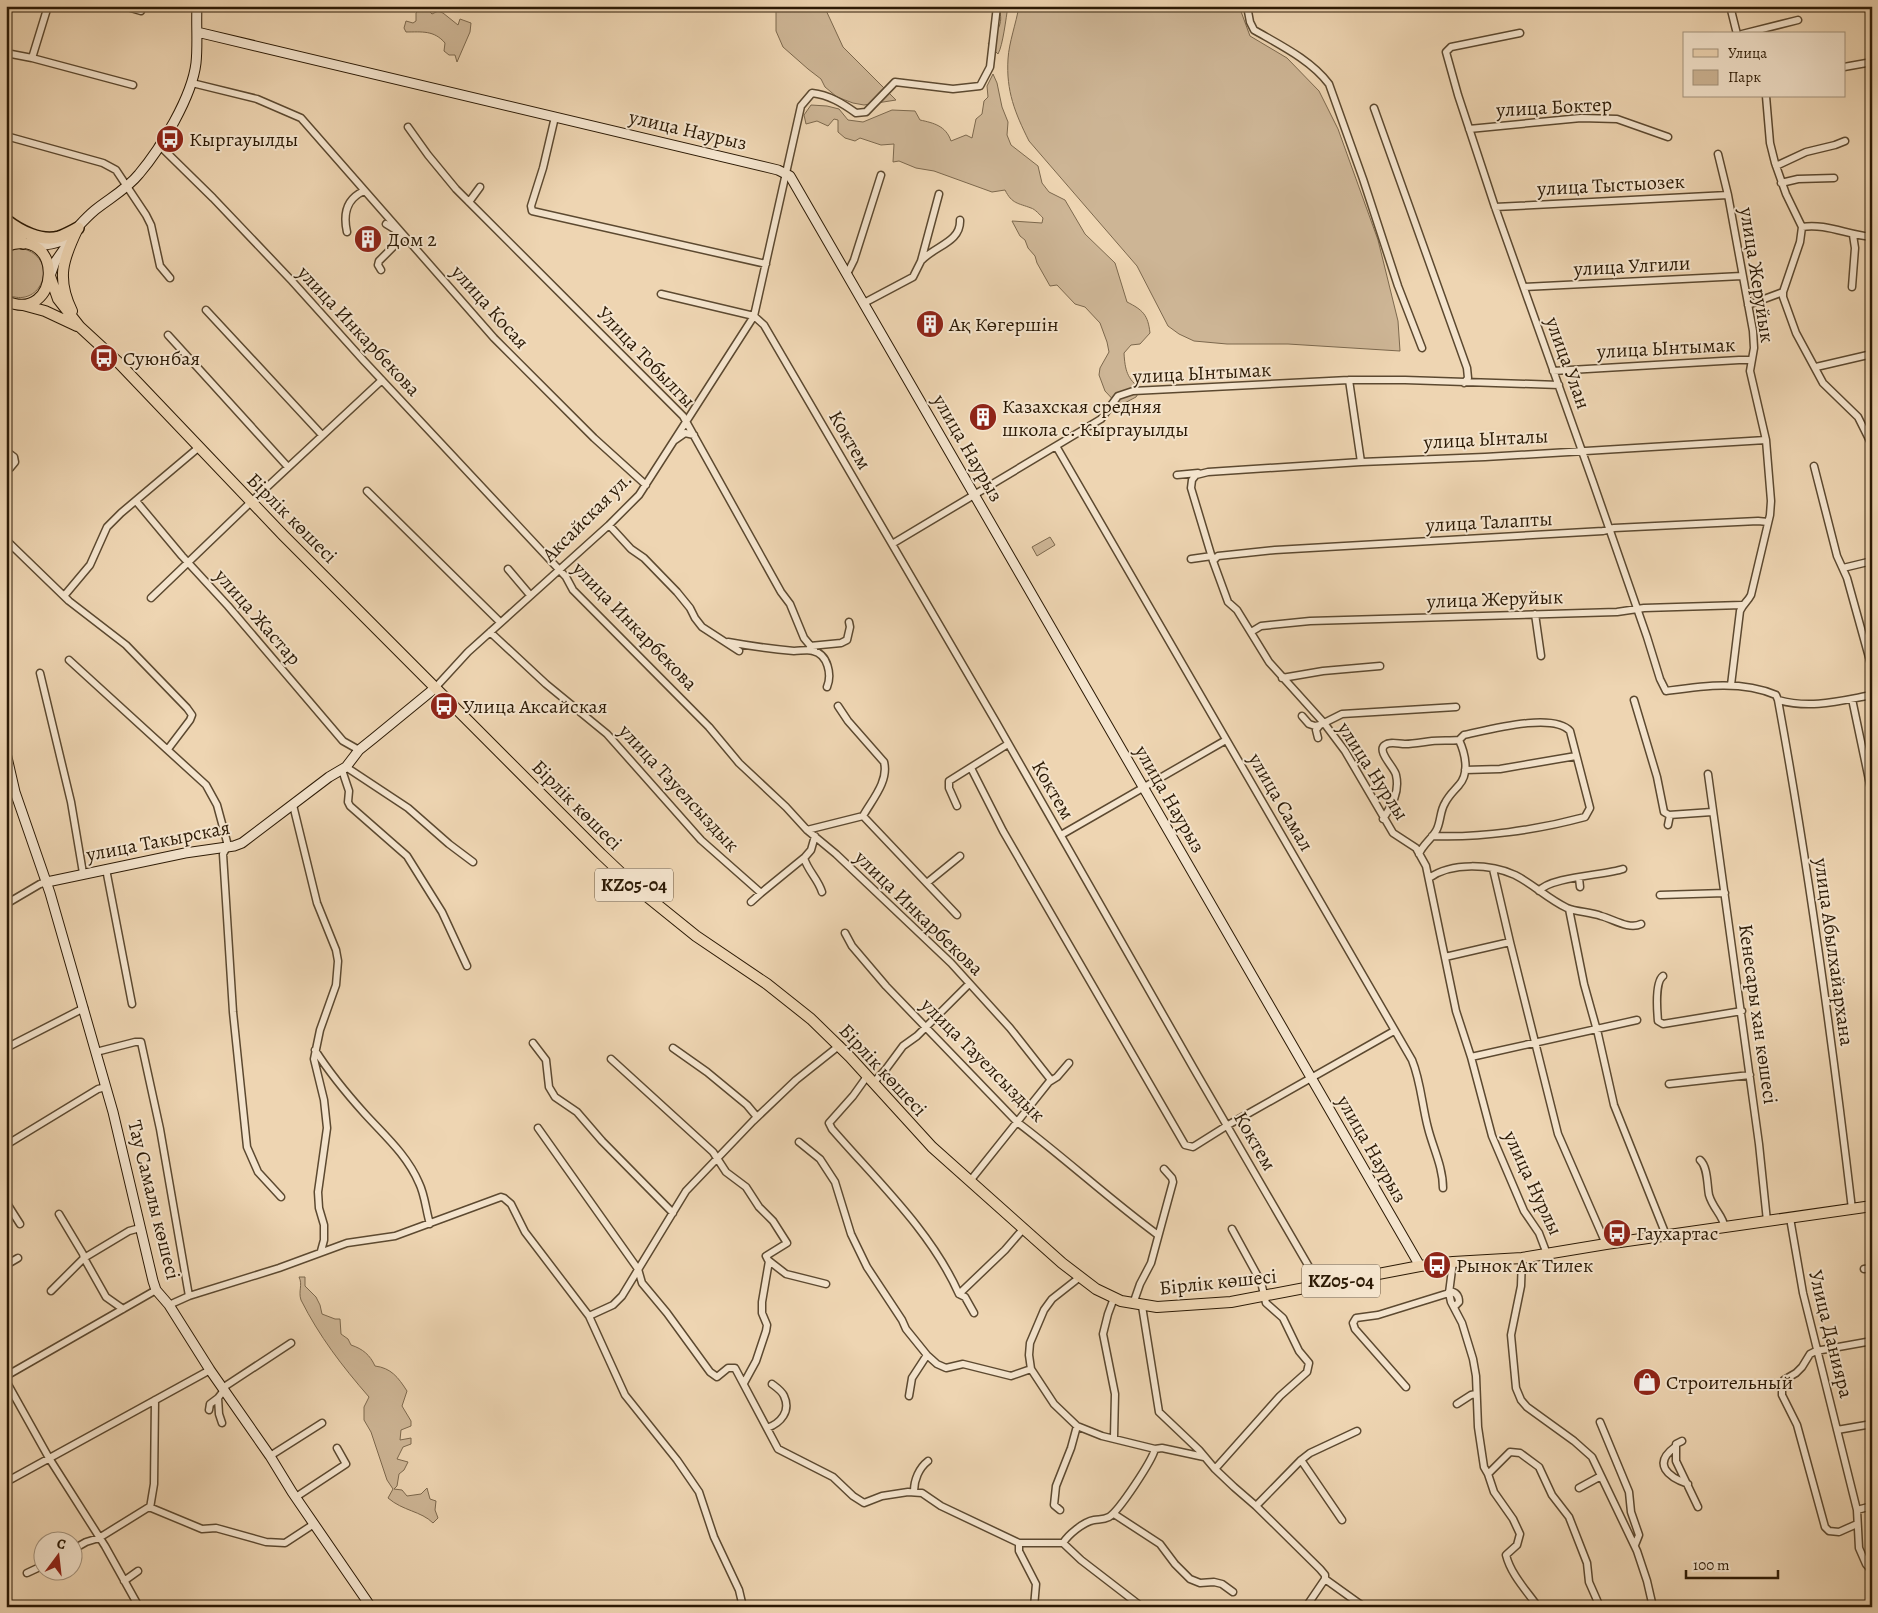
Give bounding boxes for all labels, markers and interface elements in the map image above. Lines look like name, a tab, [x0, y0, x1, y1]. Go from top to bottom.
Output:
legend	[1683, 32, 1846, 98]
text: Улица	[1728, 43, 1767, 63]
text: Парк	[1728, 67, 1761, 87]
street label: улица Боктер	[1494, 90, 1613, 124]
street label: улица Наурыз	[626, 103, 750, 157]
bus stop icon: Кыргауылды	[155, 124, 185, 154]
place label: Кыргауылды	[189, 126, 298, 153]
street label: улица Тыстыозек	[1536, 168, 1685, 202]
street label: улица Жеруйык	[1733, 204, 1781, 345]
building icon: Дом 2	[353, 224, 383, 254]
place label: Дом 2	[387, 226, 437, 253]
street label: улица Улгили	[1572, 249, 1691, 283]
street label: улица Косая	[444, 258, 535, 355]
street label: улица Инкарбекова	[291, 259, 427, 403]
street label: Улица Тобылгы	[591, 300, 701, 414]
building icon: Ақ Көгершін	[915, 309, 945, 339]
place label: Ақ Көгершін	[948, 311, 1059, 338]
street label: улица Улан	[1539, 312, 1597, 413]
street label: улица Ынтымак	[1595, 331, 1736, 365]
bus stop icon: Суюнбая	[89, 343, 119, 373]
place label: Суюнбая	[123, 345, 200, 372]
street label: улица Ынтымак	[1131, 356, 1272, 390]
street label: улица Наурыз	[926, 388, 1010, 507]
place label: Казахская средняя школа с. Кыргауылды	[1002, 393, 1189, 443]
building icon: Казахская средняя школа с. Кыргауылды	[968, 402, 998, 432]
street label: Коктем	[822, 406, 878, 474]
street label: улица Ынталы	[1422, 422, 1549, 456]
street label: Аксайская ул.	[535, 466, 638, 569]
street label: Бірлік көшесі	[241, 467, 343, 569]
street label: улица Талапты	[1424, 505, 1553, 539]
street label: улица Инкарбекова	[566, 555, 704, 697]
street label: улица Жастар	[208, 562, 307, 671]
street label: улица Жеруйык	[1425, 583, 1564, 615]
bus stop icon: Улица Аксайская	[429, 691, 459, 721]
place label: Улица Аксайская	[463, 693, 608, 720]
street label: улица Нурлы	[1331, 716, 1415, 825]
street label: улица Тауелсыздык	[612, 717, 745, 858]
street label: улица Наурыз	[1128, 739, 1212, 858]
street label: улица Самал	[1241, 747, 1320, 856]
street label: Бірлік көшесі	[526, 754, 628, 856]
street label: Коктем	[1025, 756, 1081, 824]
street label: улица Такырская	[83, 814, 232, 868]
street label: улица Инкарбекова	[848, 844, 990, 982]
street label: улица Абылхайархана	[1807, 855, 1861, 1048]
road number: KZ05-04	[595, 868, 673, 902]
street label: Кенесары хан көшесі	[1732, 922, 1784, 1106]
street label: улица Тауелсыздык	[914, 991, 1051, 1128]
street label: Бірлік көшесі	[833, 1018, 933, 1122]
street label: улица Наурыз	[1330, 1089, 1414, 1208]
street label: Коктем	[1227, 1107, 1283, 1175]
street label: Тау Самалы көшесі	[121, 1117, 187, 1283]
street label: улица Нурлы	[1497, 1125, 1569, 1240]
bus stop icon: Гаухартас	[1602, 1218, 1632, 1248]
place label: Гаухартас	[1636, 1220, 1718, 1247]
bus stop icon: Рынок Ак Тилек	[1422, 1250, 1452, 1280]
place label: Рынок Ак Тилек	[1456, 1252, 1593, 1279]
street label: Бірлік көшесі	[1158, 1262, 1278, 1302]
road number: KZ05-04	[1302, 1264, 1380, 1298]
street label: Улица Данияра	[1802, 1267, 1860, 1402]
shop icon: Строительный	[1632, 1367, 1662, 1397]
place label: Строительный	[1666, 1369, 1793, 1396]
north arrow	[32, 1530, 82, 1580]
text: С	[55, 1534, 68, 1554]
scale bar	[1686, 1548, 1778, 1580]
text: 100 m	[1693, 1555, 1730, 1575]

